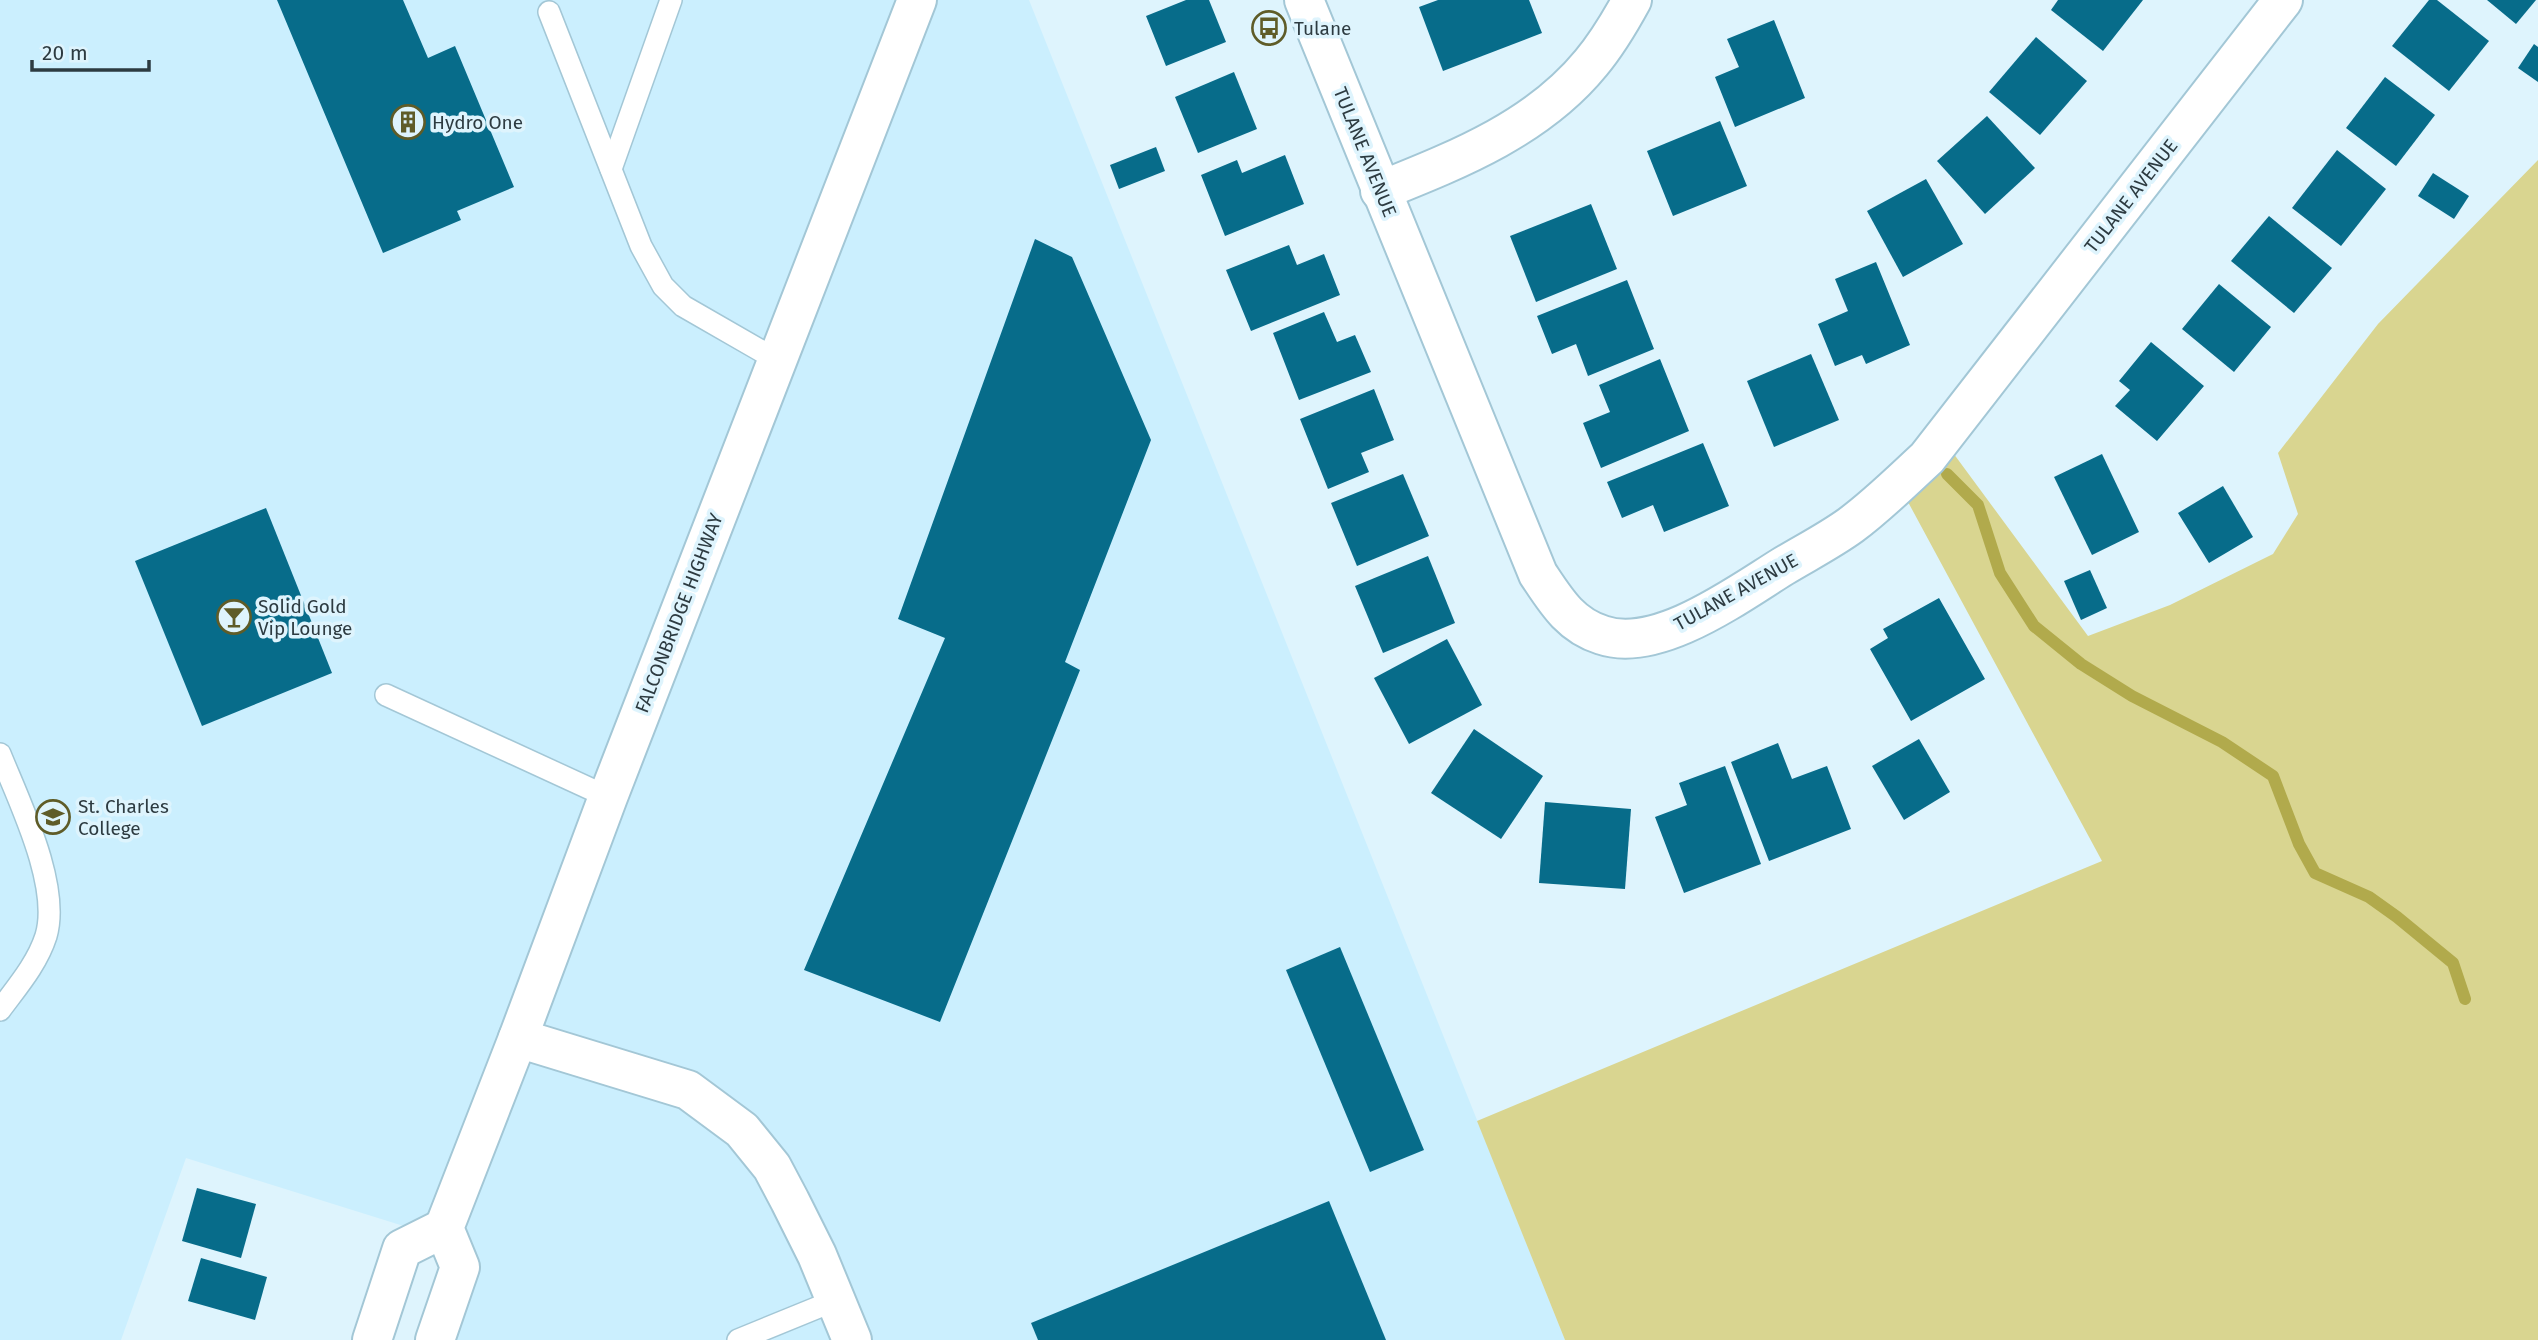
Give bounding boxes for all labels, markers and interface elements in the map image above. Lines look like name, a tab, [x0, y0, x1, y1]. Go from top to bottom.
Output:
bus stop icon: Tulane	[1250, 9, 1288, 47]
place label: Tulane	[1294, 17, 1351, 40]
scale bar	[32, 28, 149, 72]
text: 20 m	[42, 40, 88, 66]
street label: TULANE AVENUE	[1328, 84, 1402, 220]
building icon: Hydro One	[389, 103, 427, 141]
place label: Hydro One	[432, 111, 523, 134]
street label: TULANE AVENUE	[2079, 135, 2183, 257]
street label: FALCONBRIDGE HIGHWAY	[630, 509, 728, 716]
street label: TULANE AVENUE	[1670, 548, 1802, 636]
place label: Solid Gold Vip Lounge	[258, 595, 352, 640]
bar icon: Solid Gold Vip Lounge	[215, 598, 253, 636]
place label: St. Charles College	[78, 795, 169, 840]
school or university icon: St. Charles College	[34, 798, 72, 836]

